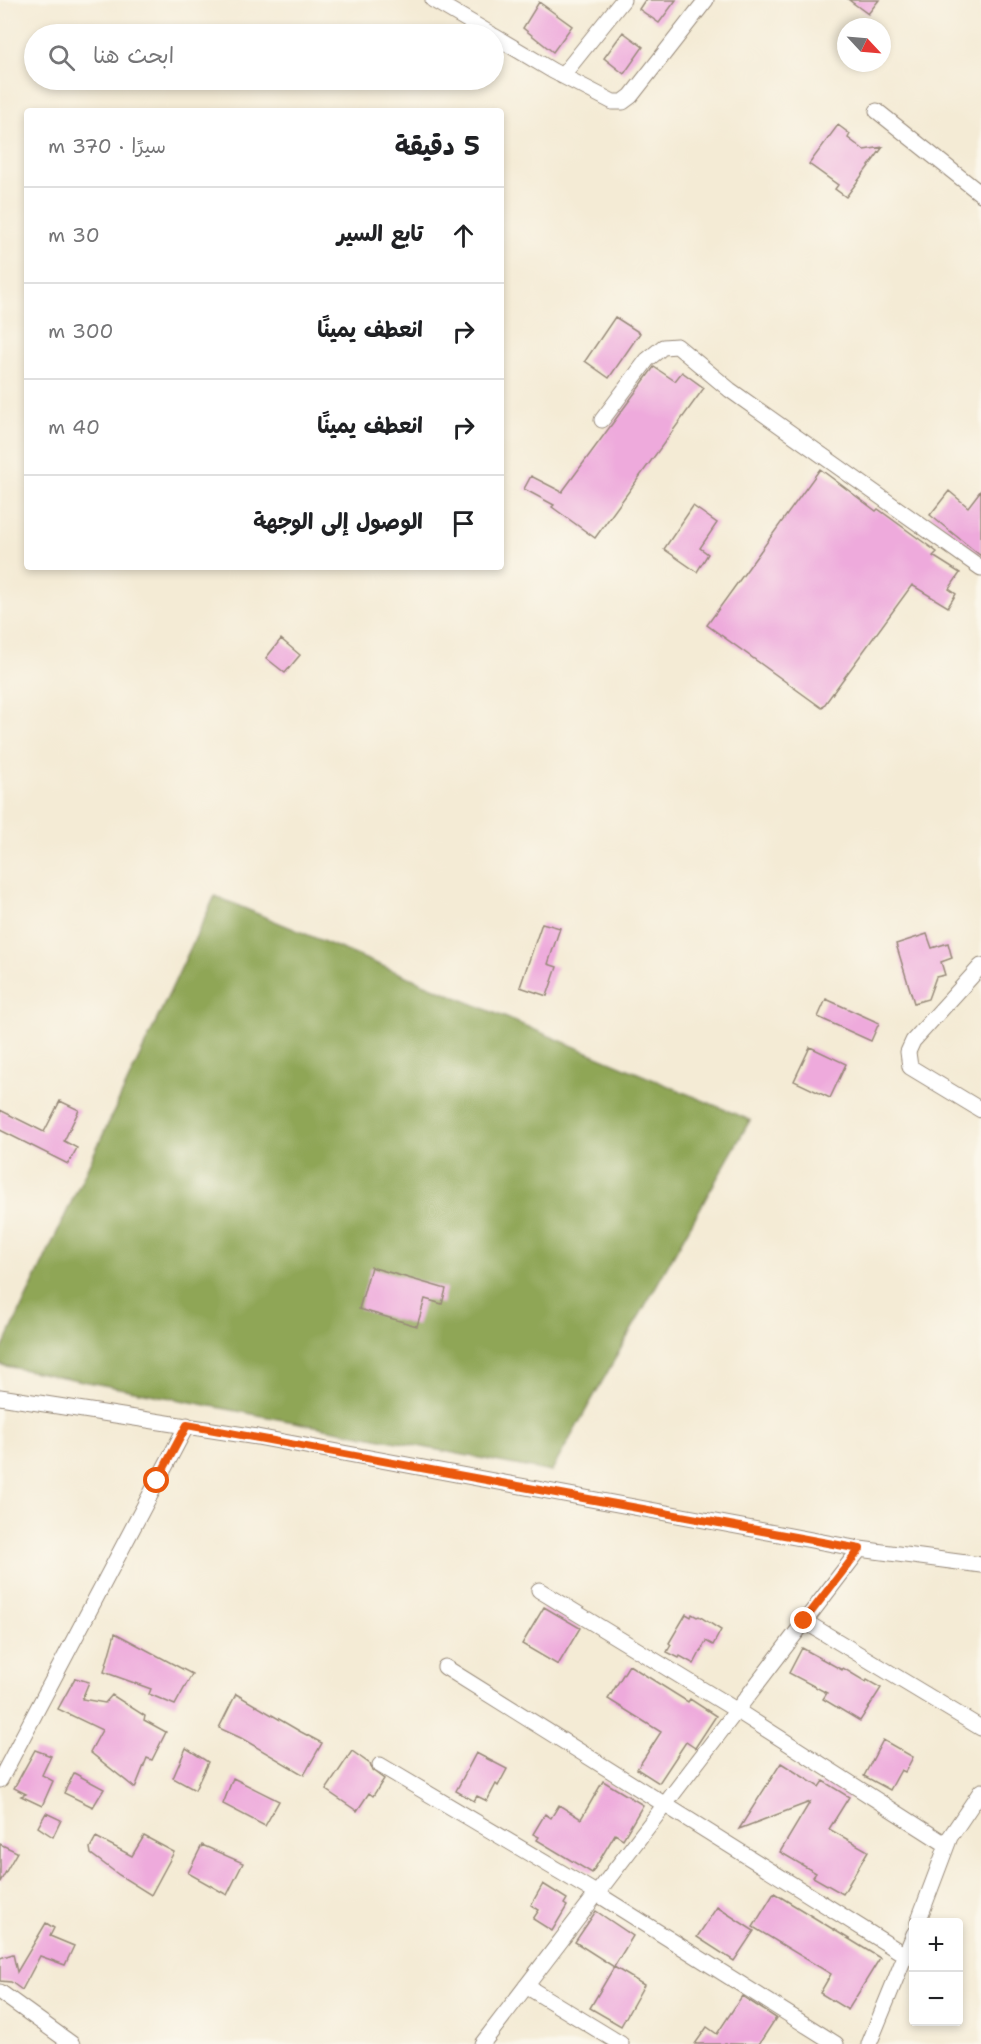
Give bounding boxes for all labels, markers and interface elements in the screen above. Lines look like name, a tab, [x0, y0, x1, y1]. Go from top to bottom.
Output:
north arrow	[837, 18, 891, 72]
search box	[24, 24, 504, 90]
icon: search	[45, 41, 78, 74]
text: ابحث هنا	[93, 41, 174, 70]
text: 5 دقيقة	[395, 128, 480, 163]
text: سيرًا · 370 m	[48, 133, 166, 159]
text: تابع السير	[337, 219, 423, 248]
icon: ahead	[447, 219, 480, 252]
text: 30 m	[48, 222, 100, 248]
text: انعطف يمينًا	[317, 315, 423, 344]
icon: right	[447, 315, 480, 348]
text: 300 m	[48, 318, 114, 344]
text: انعطف يمينًا	[317, 411, 423, 440]
icon: right	[447, 411, 480, 444]
text: 40 m	[48, 414, 100, 440]
text: الوصول إلى الوجهة	[253, 507, 423, 536]
icon: arrive	[447, 507, 480, 540]
route start	[143, 1467, 169, 1493]
route end	[790, 1607, 816, 1633]
map controls	[909, 1918, 963, 2026]
button: +	[909, 1918, 963, 1972]
button: −	[909, 1972, 963, 2026]

